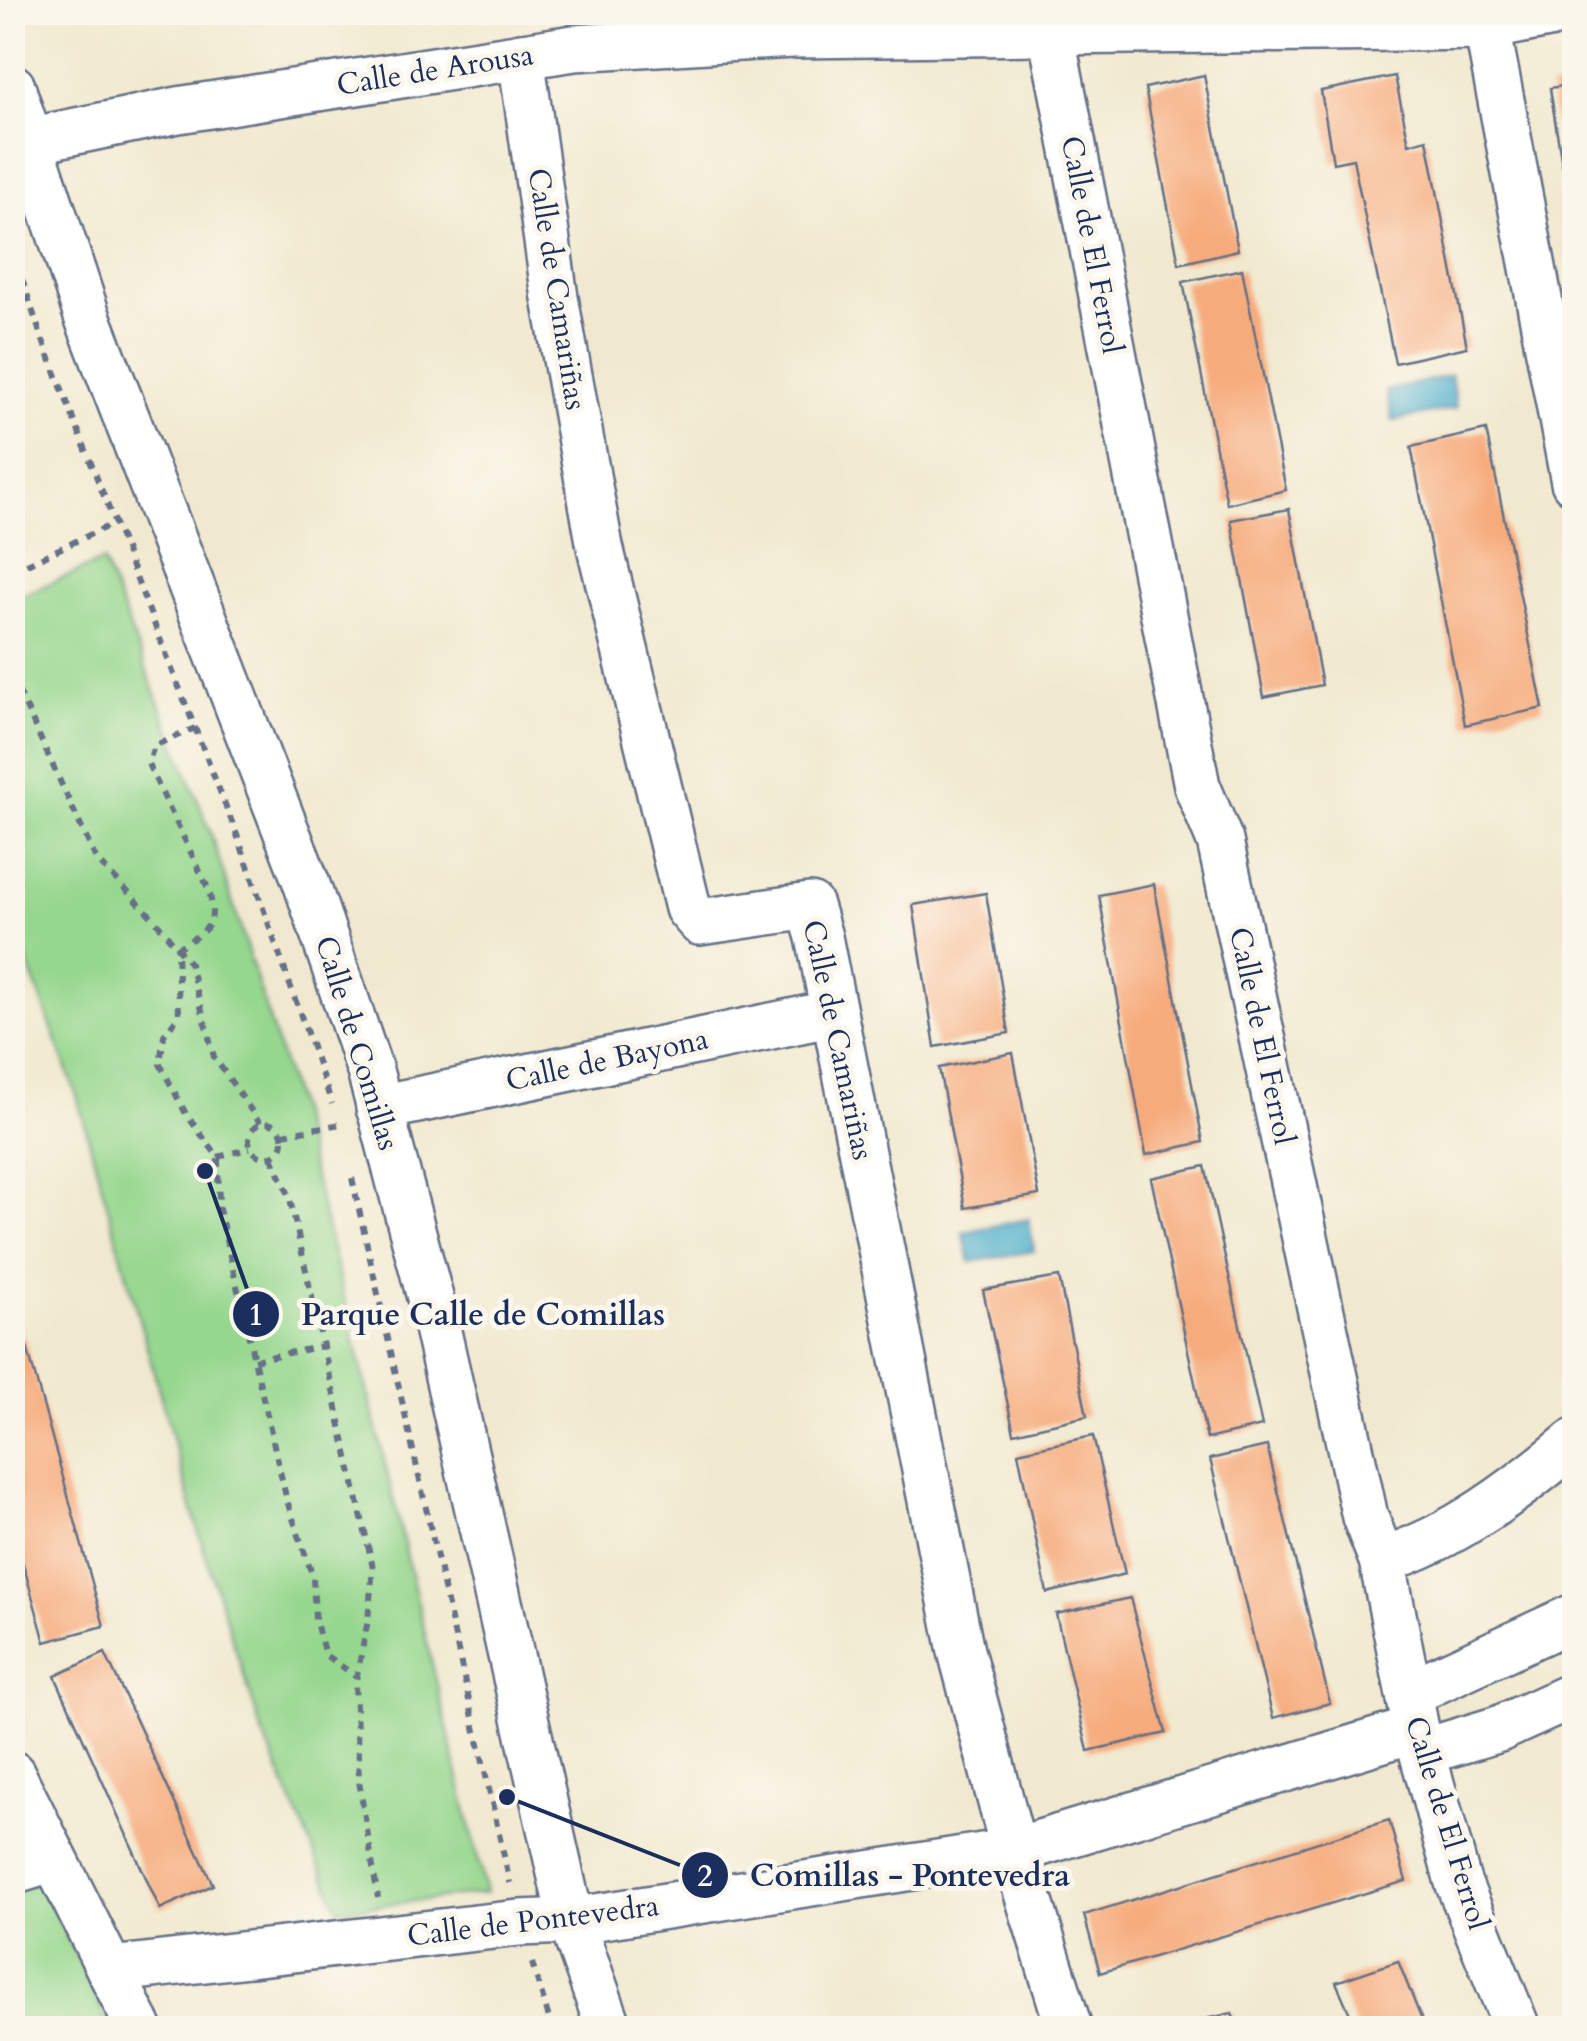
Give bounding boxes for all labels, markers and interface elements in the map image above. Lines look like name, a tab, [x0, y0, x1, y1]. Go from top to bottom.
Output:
street label: Calle de Arousa	[334, 34, 536, 106]
street label: Calle de El Ferrol	[1051, 133, 1133, 358]
street label: Calle de Camariñas	[518, 165, 596, 413]
street label: Calle de Camariñas	[793, 916, 883, 1164]
street label: Calle de El Ferrol	[1219, 924, 1305, 1149]
street label: Calle de Comillas	[305, 931, 409, 1155]
street label: Calle de Bayona	[502, 1019, 712, 1101]
callout: Parque Calle de Comillas	[231, 1283, 685, 1345]
text: Parque Calle de Comillas	[301, 1293, 665, 1337]
text: 1	[248, 1295, 264, 1336]
street label: Calle de El Ferrol	[1395, 1711, 1499, 1935]
callout: Comillas - Pontevedra	[680, 1844, 1090, 1906]
text: Comillas - Pontevedra	[750, 1854, 1070, 1898]
text: 2	[697, 1856, 713, 1897]
street label: Calle de Pontevedra	[405, 1885, 661, 1957]

